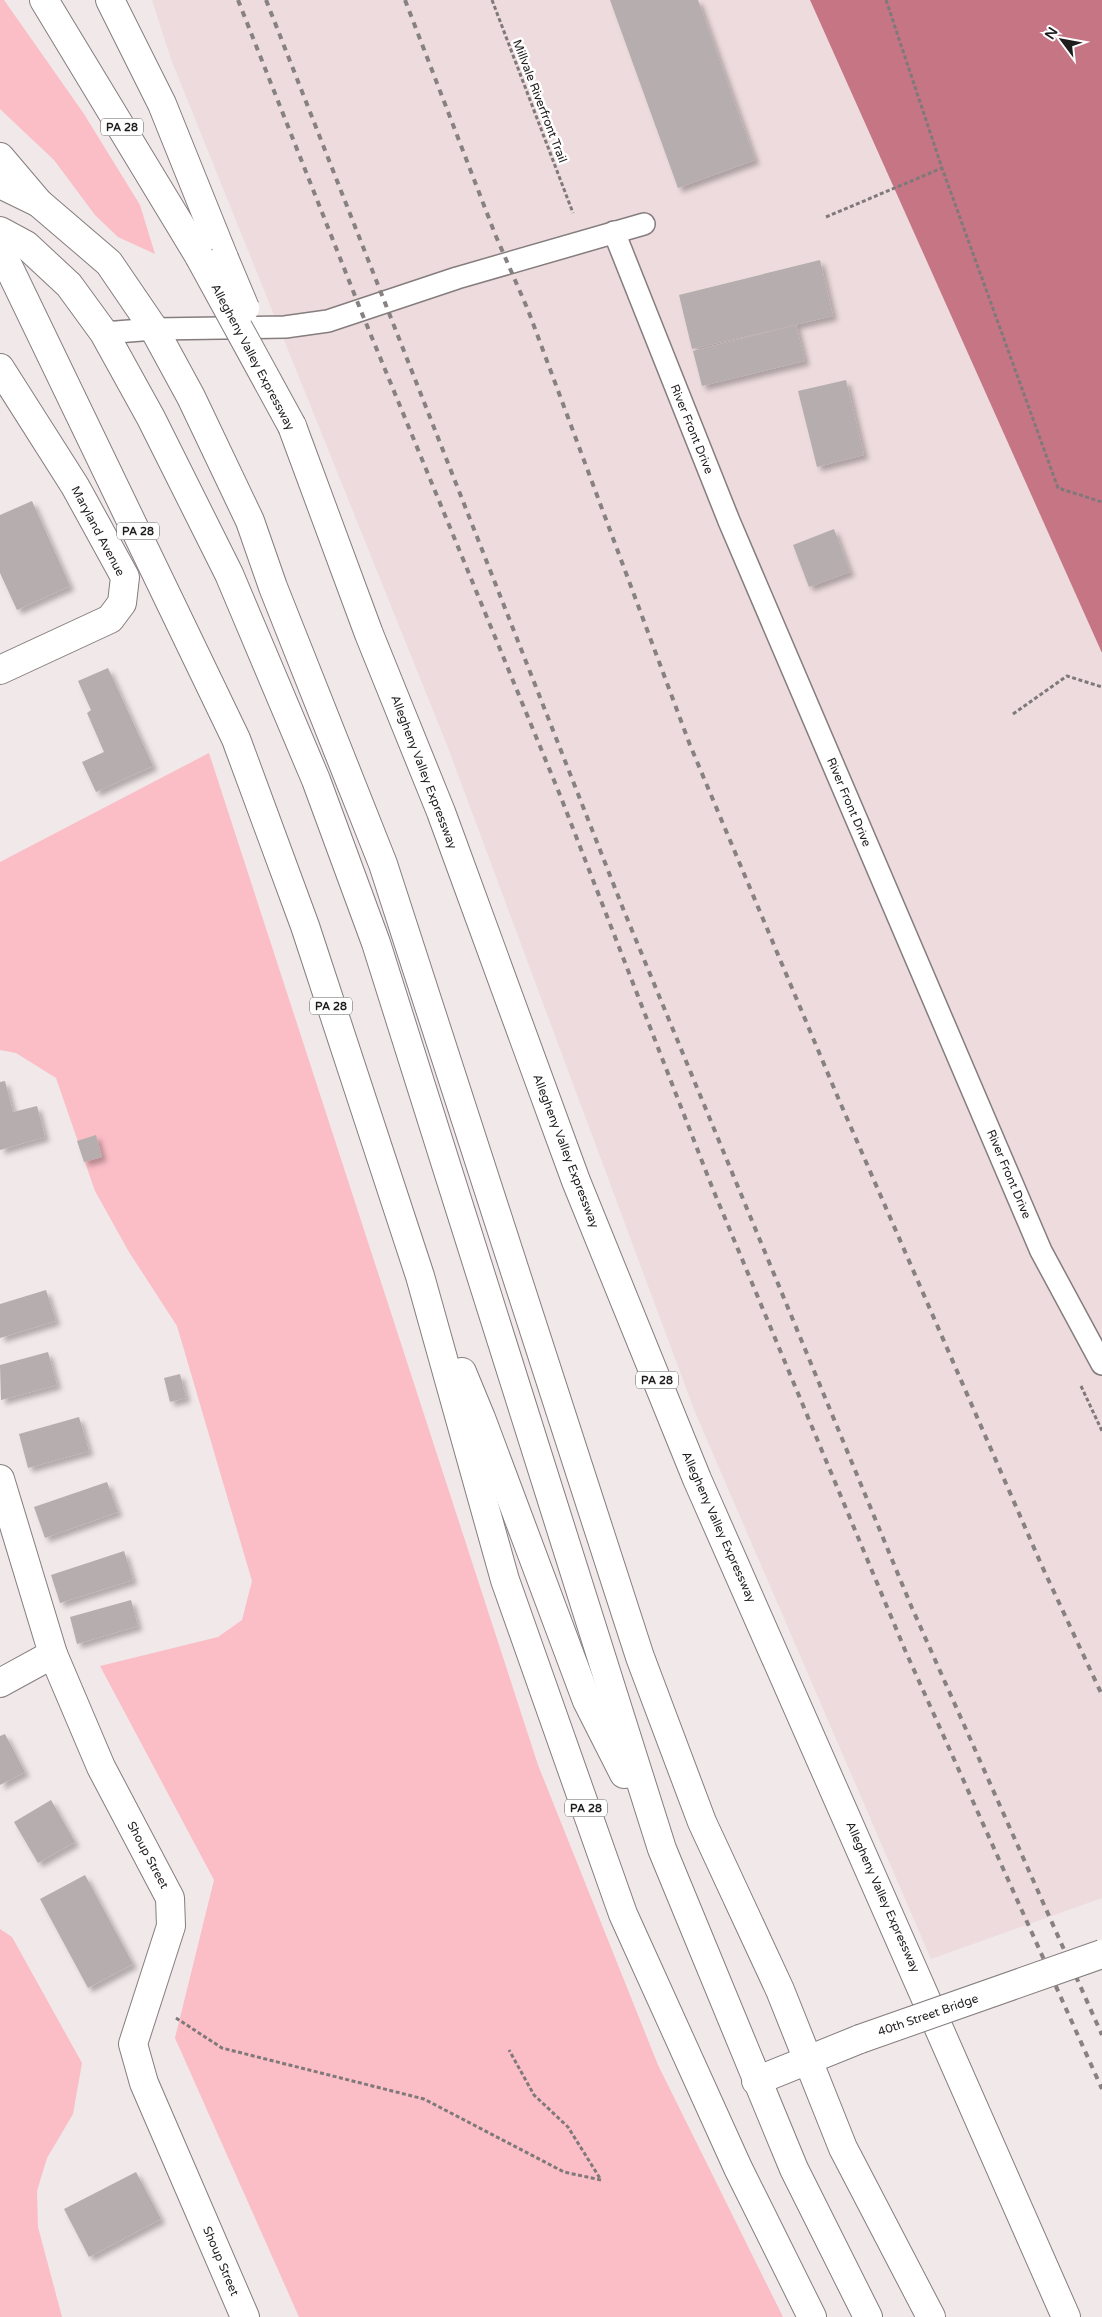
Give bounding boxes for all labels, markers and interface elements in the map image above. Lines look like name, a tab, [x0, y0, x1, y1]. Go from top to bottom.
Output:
north arrow	[1037, 15, 1087, 65]
text: N	[1041, 24, 1062, 43]
street label: Millvale Riverfront Trail	[510, 38, 570, 164]
road number: PA 28	[101, 118, 143, 136]
street label: Allegheny Valley Expressway	[208, 281, 298, 433]
street label: River Front Drive	[668, 382, 716, 476]
street label: Maryland Avenue	[68, 484, 128, 579]
road number: PA 28	[117, 522, 159, 540]
street label: Allegheny Valley Expressway	[388, 693, 460, 851]
street label: River Front Drive	[824, 755, 874, 849]
road number: PA 28	[310, 998, 352, 1014]
street label: Allegheny Valley Expressway	[530, 1072, 602, 1230]
street label: River Front Drive	[984, 1127, 1034, 1221]
road number: PA 28	[636, 1372, 678, 1388]
street label: Allegheny Valley Expressway	[679, 1449, 759, 1605]
road number: PA 28	[565, 1800, 607, 1816]
street label: Shoup Street	[124, 1819, 172, 1891]
street label: Allegheny Valley Expressway	[843, 1819, 923, 1975]
street label: 40th Street Bridge	[876, 1991, 980, 2039]
street label: Shoup Street	[200, 2224, 242, 2298]

